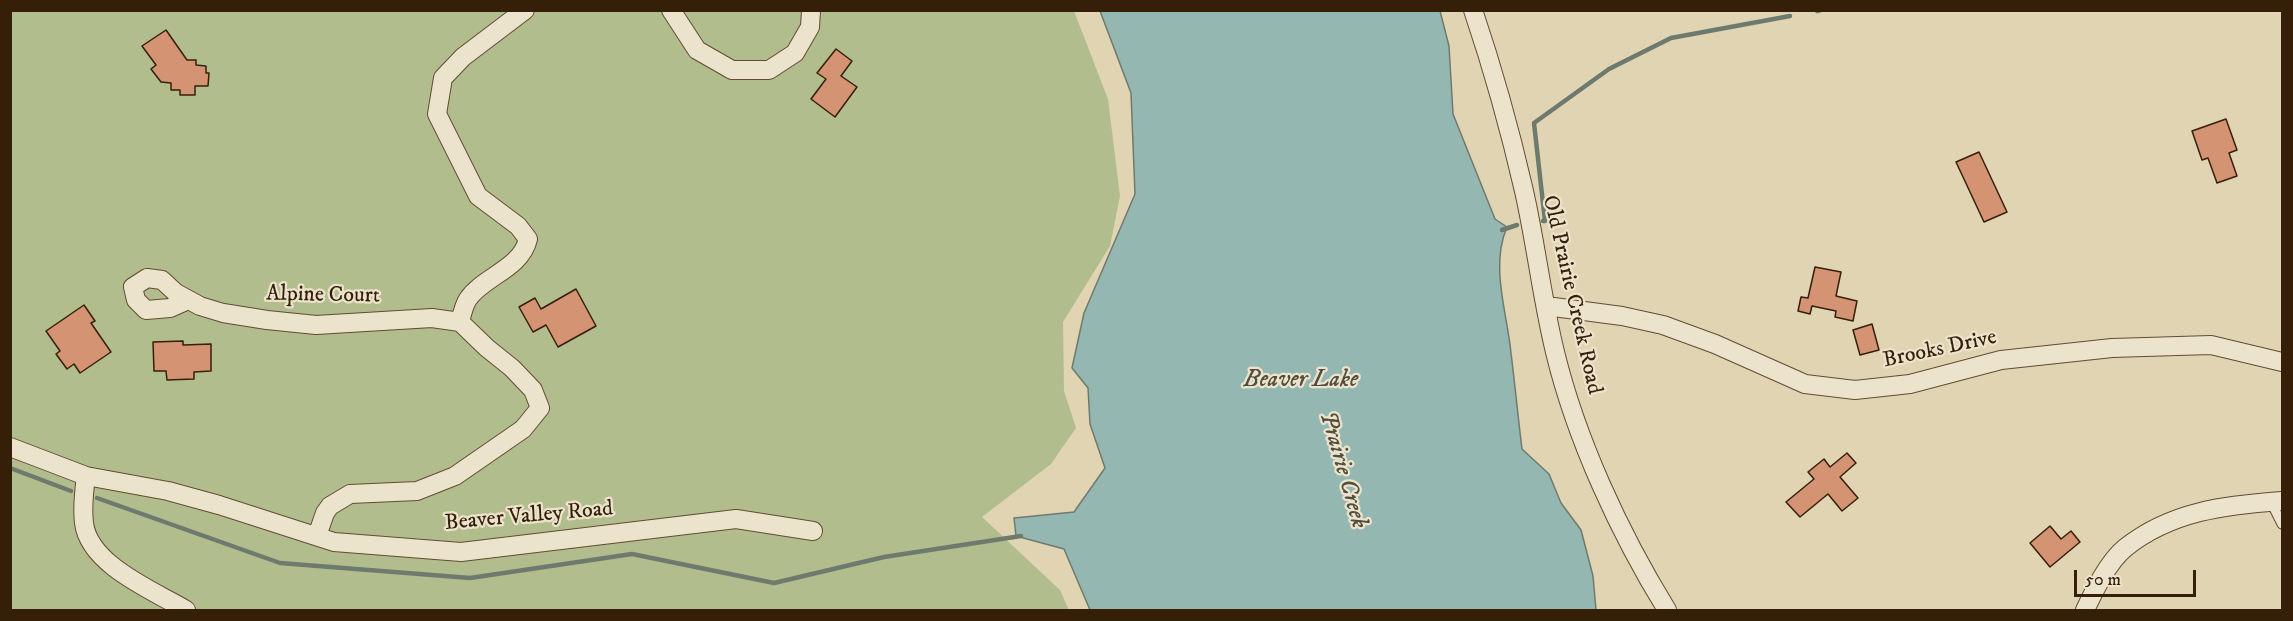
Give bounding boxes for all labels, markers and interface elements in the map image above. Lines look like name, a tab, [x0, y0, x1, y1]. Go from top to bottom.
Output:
street label: Old Prairie Creek Road	[1535, 193, 1607, 397]
street label: Alpine Court	[266, 282, 380, 310]
street label: Brooks Drive	[1881, 325, 1999, 375]
water label: Beaver Lake	[1244, 367, 1358, 395]
water label: Prairie Creek	[1312, 408, 1372, 532]
street label: Beaver Valley Road	[444, 496, 614, 538]
scale bar	[2077, 558, 2198, 596]
text: 50 m	[2085, 569, 2121, 591]

